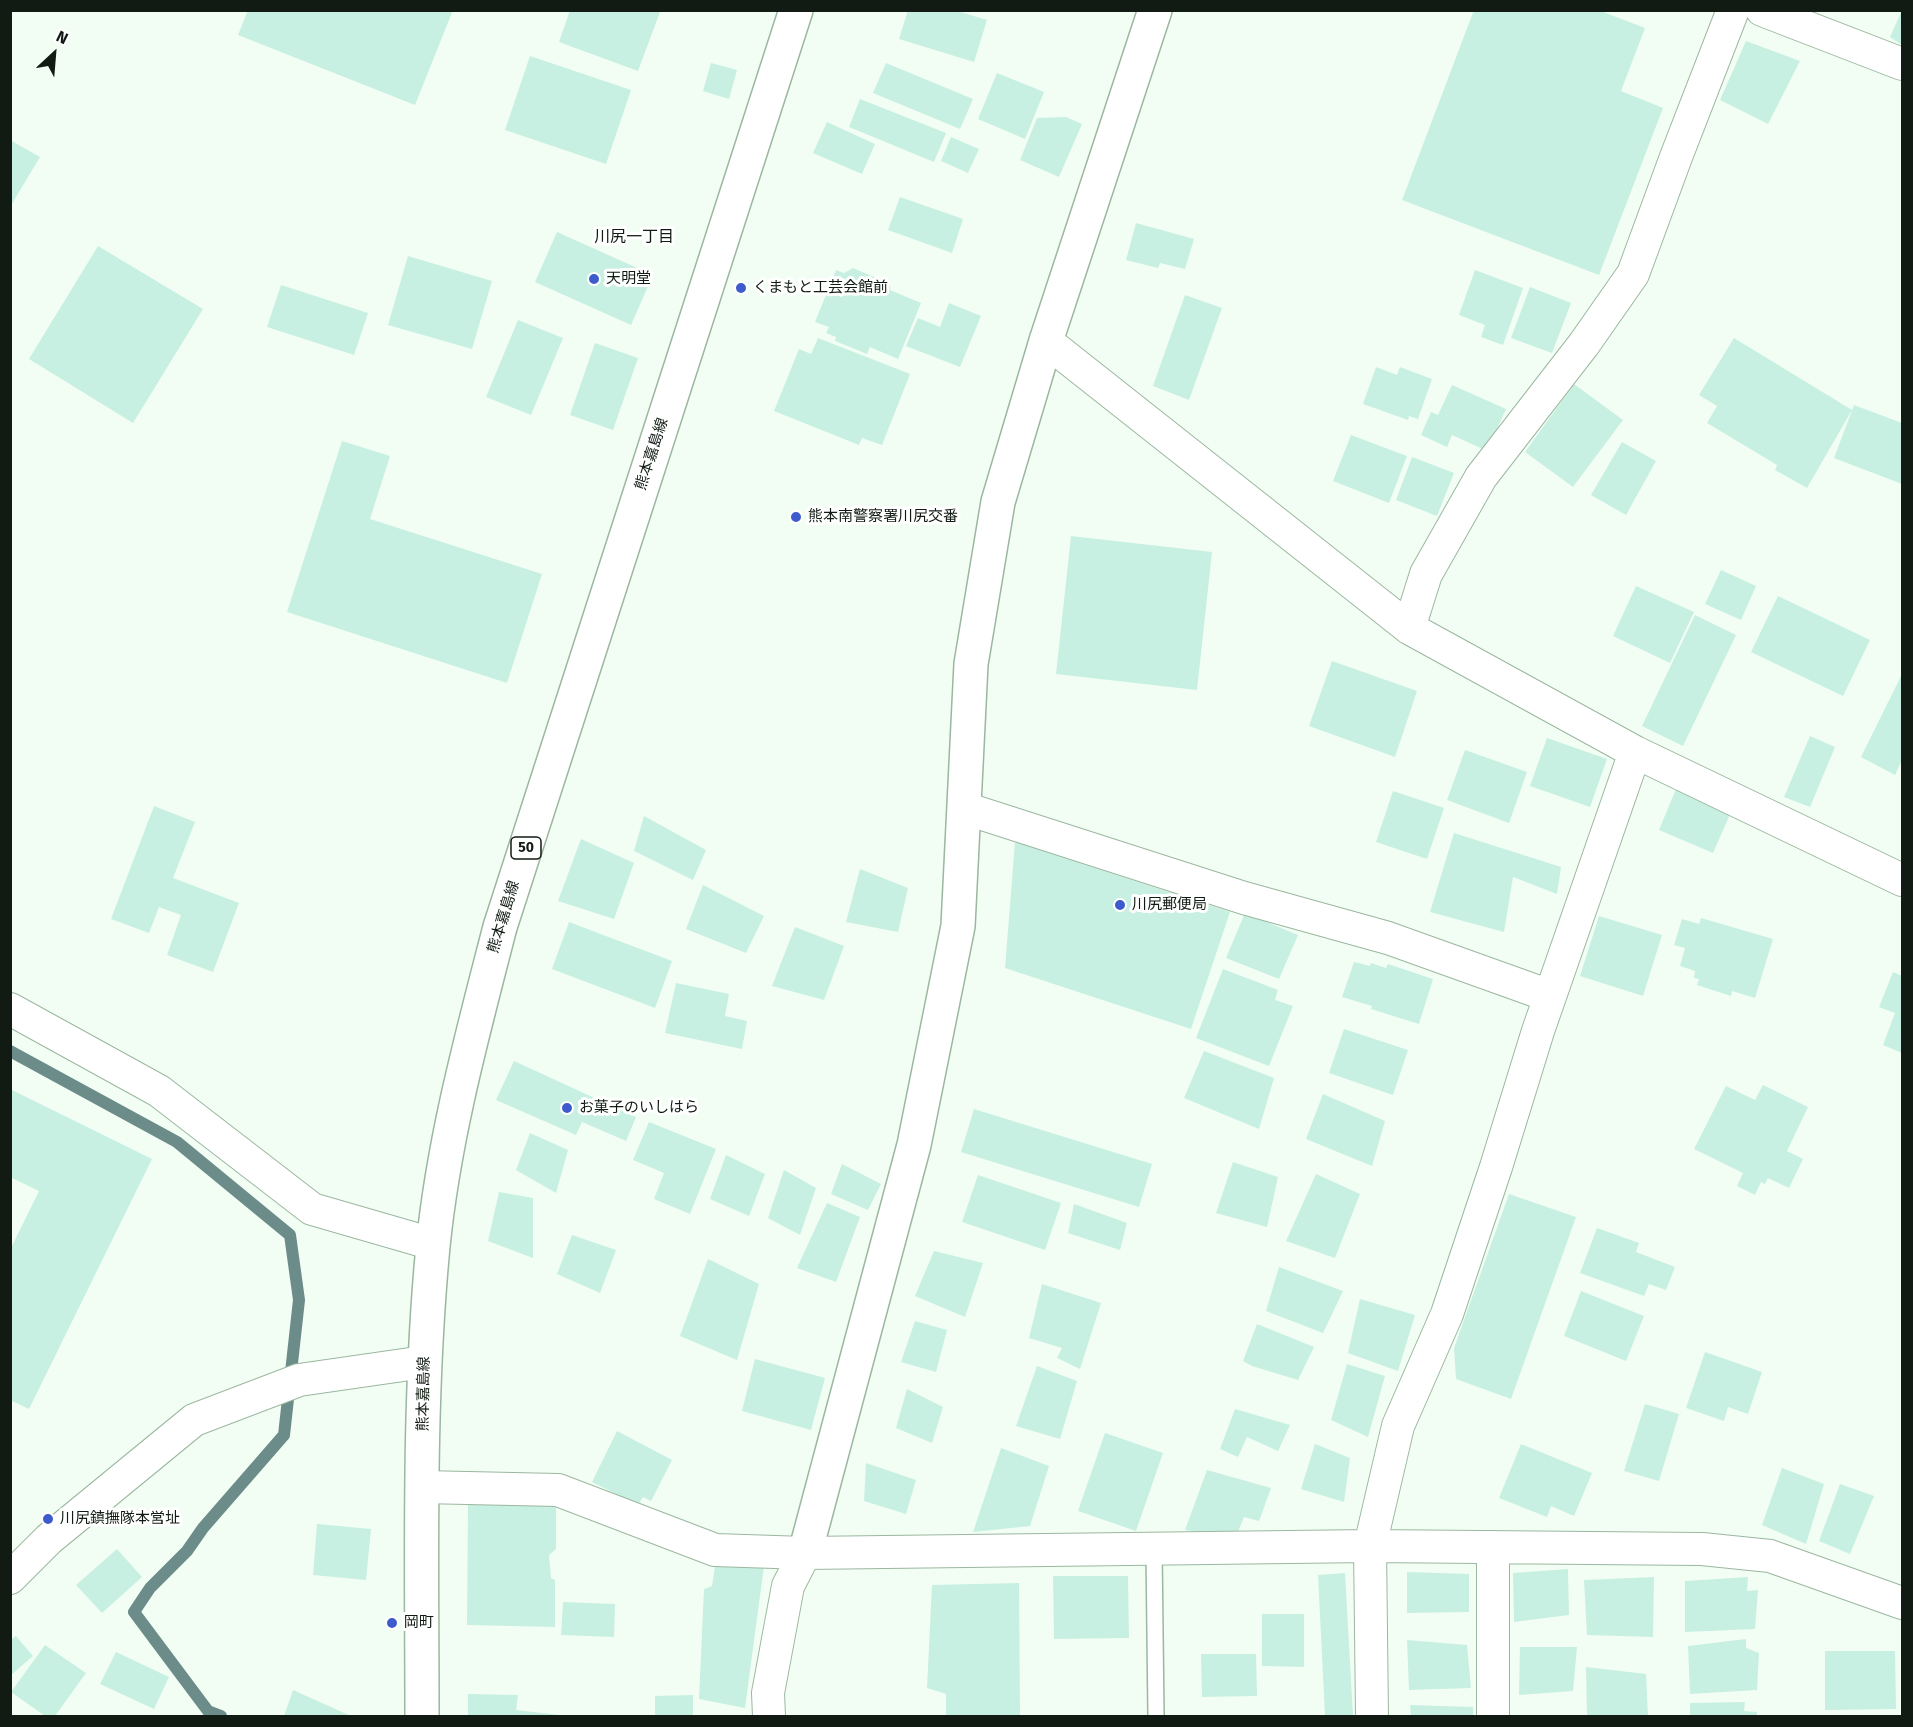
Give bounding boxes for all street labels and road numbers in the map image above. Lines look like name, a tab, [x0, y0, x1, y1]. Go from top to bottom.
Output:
street label: 熊本嘉島線	[632, 416, 672, 492]
road number: 50	[511, 837, 541, 859]
street label: 熊本嘉島線	[484, 879, 524, 955]
street label: 熊本嘉島線	[414, 1356, 434, 1432]

